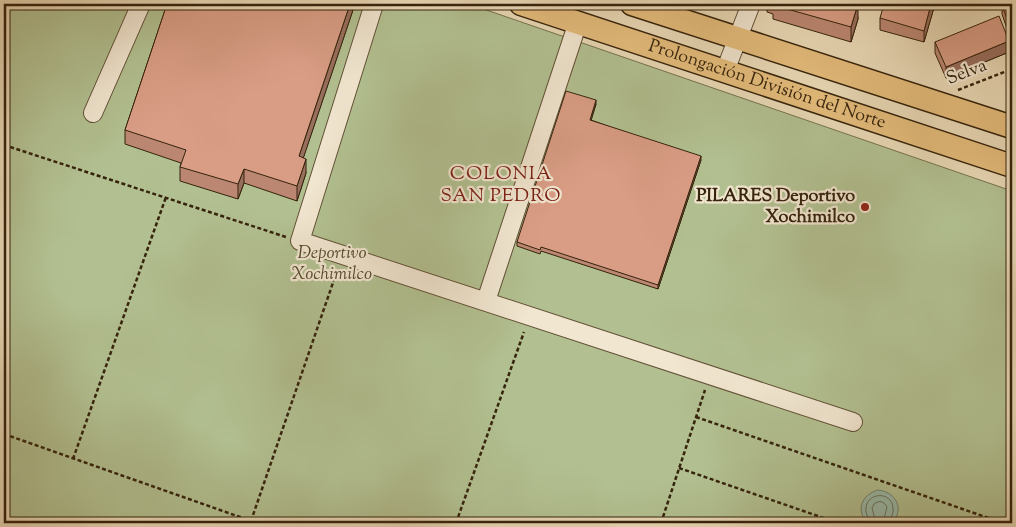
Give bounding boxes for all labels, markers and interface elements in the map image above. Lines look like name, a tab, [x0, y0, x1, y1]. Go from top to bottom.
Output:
street label: Prolongación División del Norte	[645, 34, 889, 136]
street label: Selva	[943, 53, 991, 93]
district label: COLONIA SAN PEDRO	[441, 161, 561, 210]
place label: PILARES Deportivo Xochimilco	[696, 184, 855, 231]
marker: PILARES Deportivo Xochimilco	[859, 201, 871, 213]
park label: Deportivo Xochimilco	[292, 241, 372, 288]

